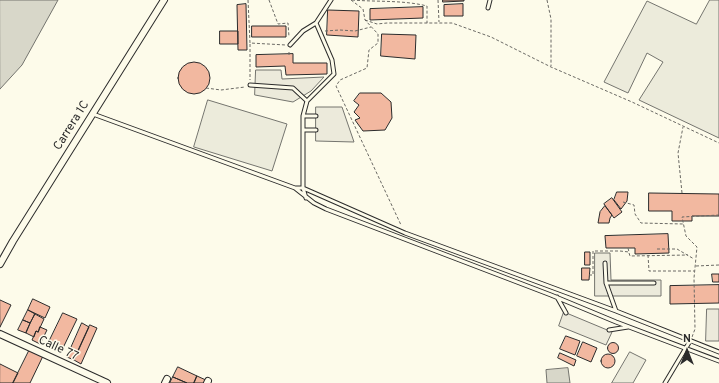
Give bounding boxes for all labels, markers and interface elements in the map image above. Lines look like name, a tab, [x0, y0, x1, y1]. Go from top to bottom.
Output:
street label: Carrera 1C	[51, 99, 93, 153]
north arrow	[667, 331, 707, 371]
text: N	[683, 332, 691, 346]
street label: Calle 77	[36, 333, 80, 365]

